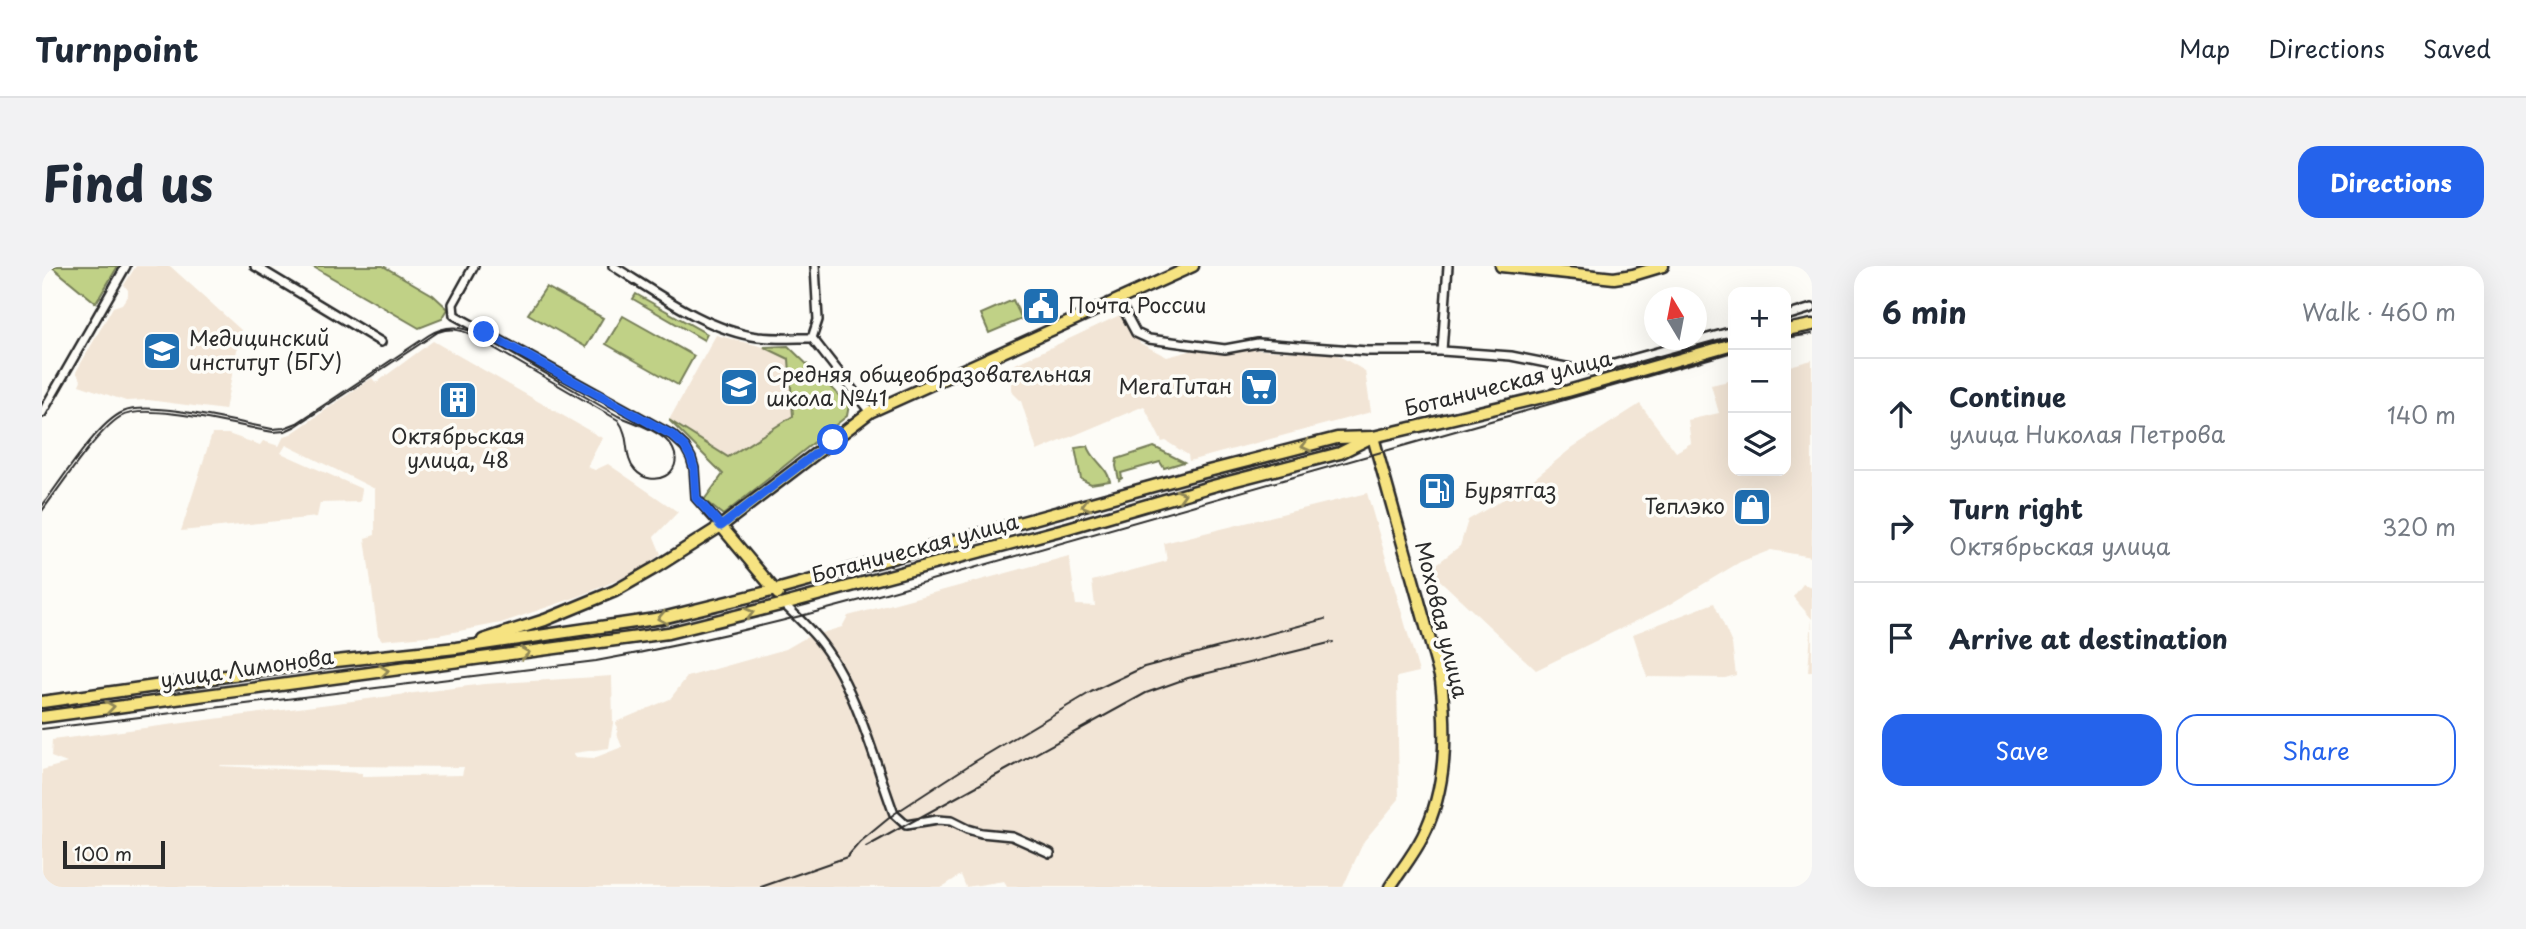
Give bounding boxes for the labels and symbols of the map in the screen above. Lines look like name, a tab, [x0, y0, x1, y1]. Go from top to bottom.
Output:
public building icon: Почта России	[1020, 285, 1062, 327]
north arrow	[1644, 287, 1707, 350]
place label: Почта России	[1068, 288, 1206, 320]
route end	[468, 316, 499, 347]
place label: Медицинский институт (БГУ)	[189, 321, 342, 377]
school or university icon: Медицинский институт (БГУ)	[141, 330, 183, 372]
street label: Ботаническая улица	[1400, 341, 1616, 423]
place label: Средняя общеобразовательная школа №41	[766, 357, 1092, 413]
school or university icon: Средняя общеобразовательная школа №41	[718, 366, 760, 408]
supermarket icon: МегаТитан	[1238, 366, 1280, 408]
place label: МегаТитан	[1119, 369, 1232, 401]
building icon: Октябрьская улица, 48	[437, 379, 479, 421]
place label: Октябрьская улица, 48	[391, 419, 525, 475]
route start	[817, 424, 848, 455]
one-way arrow	[1300, 438, 1312, 452]
fuel station icon: Бурятгаз	[1416, 470, 1458, 512]
place label: Бурятгаз	[1464, 473, 1556, 505]
shop icon: Теплэко	[1731, 486, 1773, 528]
one-way arrow	[1175, 488, 1187, 503]
place label: Теплэко	[1644, 489, 1725, 521]
one-way arrow	[1080, 497, 1092, 512]
street label: Ботаническая улица	[807, 504, 1022, 590]
street label: Моховая улица	[1408, 538, 1478, 702]
one-way arrow	[743, 607, 755, 621]
one-way arrow	[656, 609, 668, 624]
street label: улица Лимонова	[158, 639, 335, 695]
one-way arrow	[520, 646, 531, 661]
one-way arrow	[378, 663, 390, 678]
one-way arrow	[104, 700, 115, 715]
scale bar	[63, 838, 164, 870]

